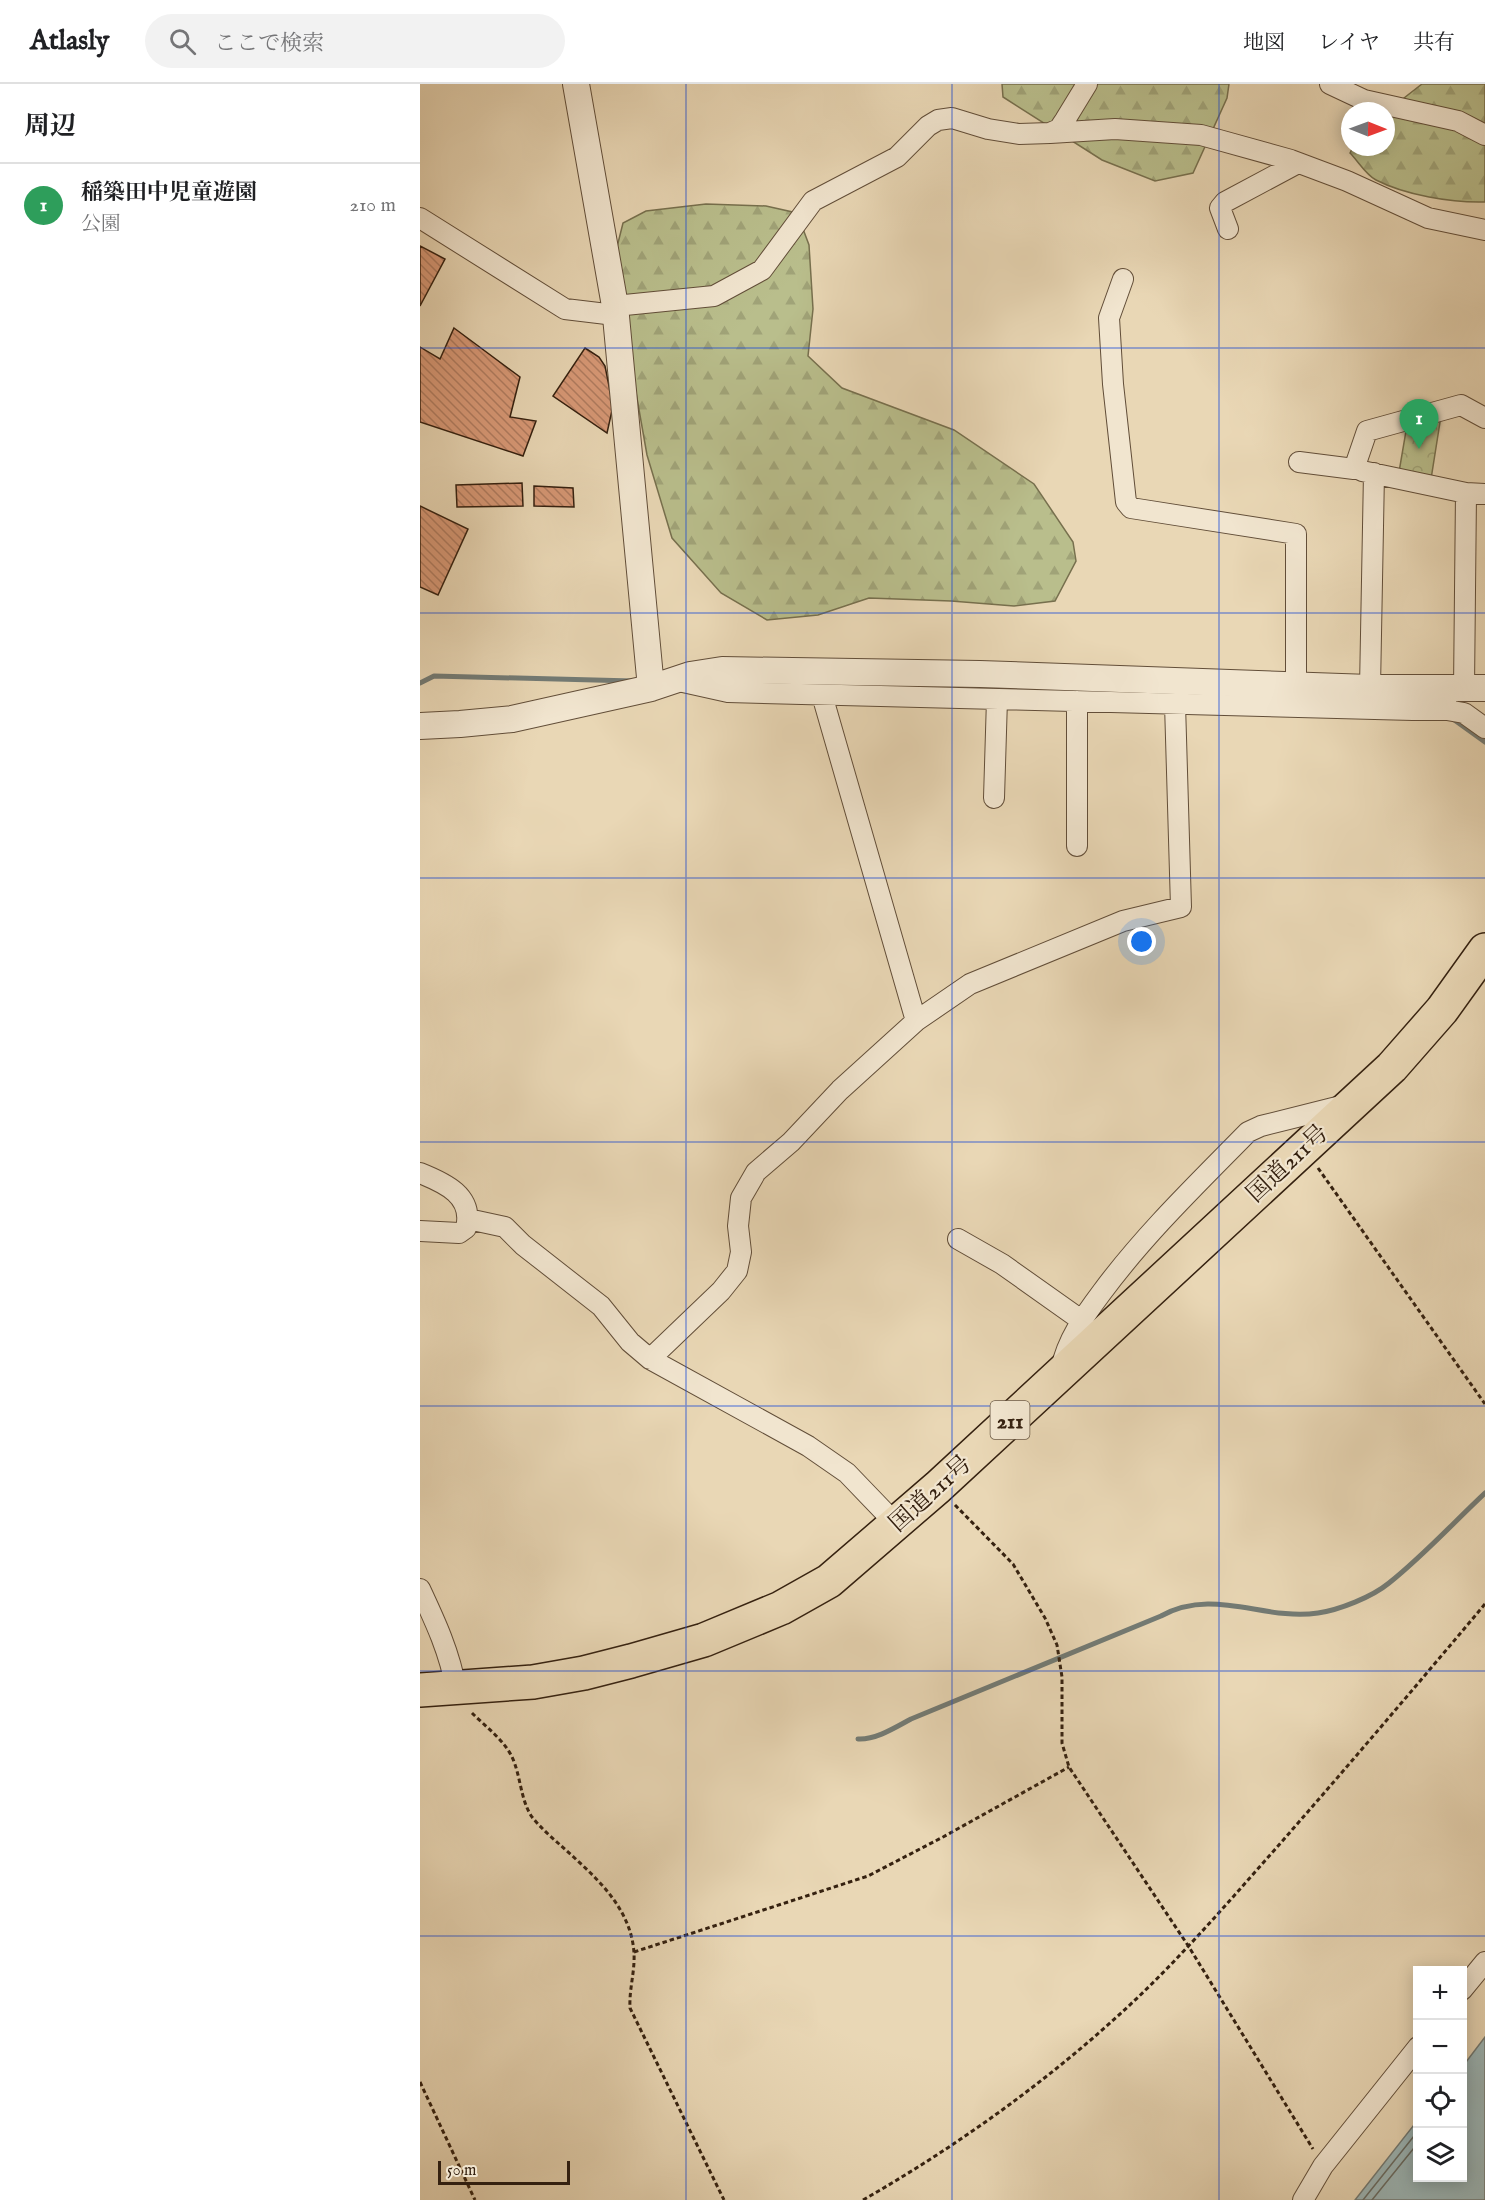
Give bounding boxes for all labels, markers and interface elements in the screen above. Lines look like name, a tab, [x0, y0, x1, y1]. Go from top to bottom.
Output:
search box	[145, 14, 565, 68]
text: Atlasly	[30, 24, 109, 59]
icon: search	[166, 25, 199, 58]
text: ここで検索	[214, 30, 324, 58]
text: 地図	[1243, 30, 1285, 57]
text: レイヤ	[1318, 30, 1380, 57]
text: 共有	[1413, 30, 1455, 57]
north arrow	[1341, 102, 1395, 156]
text: 周辺	[24, 110, 76, 143]
text: 稲築田中児童遊園	[81, 179, 257, 207]
text: 1	[40, 193, 47, 218]
text: 210 m	[350, 193, 396, 218]
text: 公園	[81, 212, 121, 237]
pin: 1	[1400, 400, 1438, 449]
your location	[1127, 927, 1156, 956]
street label: 国道211号	[1240, 1118, 1336, 1210]
road number: 211	[990, 1401, 1030, 1439]
street label: 国道211号	[883, 1449, 979, 1539]
map controls	[1413, 1966, 1467, 2182]
button: +	[1413, 1966, 1467, 2020]
button: −	[1413, 2020, 1467, 2074]
button: locate	[1413, 2074, 1467, 2128]
button: layers	[1413, 2128, 1467, 2182]
scale bar	[438, 2158, 570, 2186]
text: 50 m	[447, 2161, 476, 2181]

